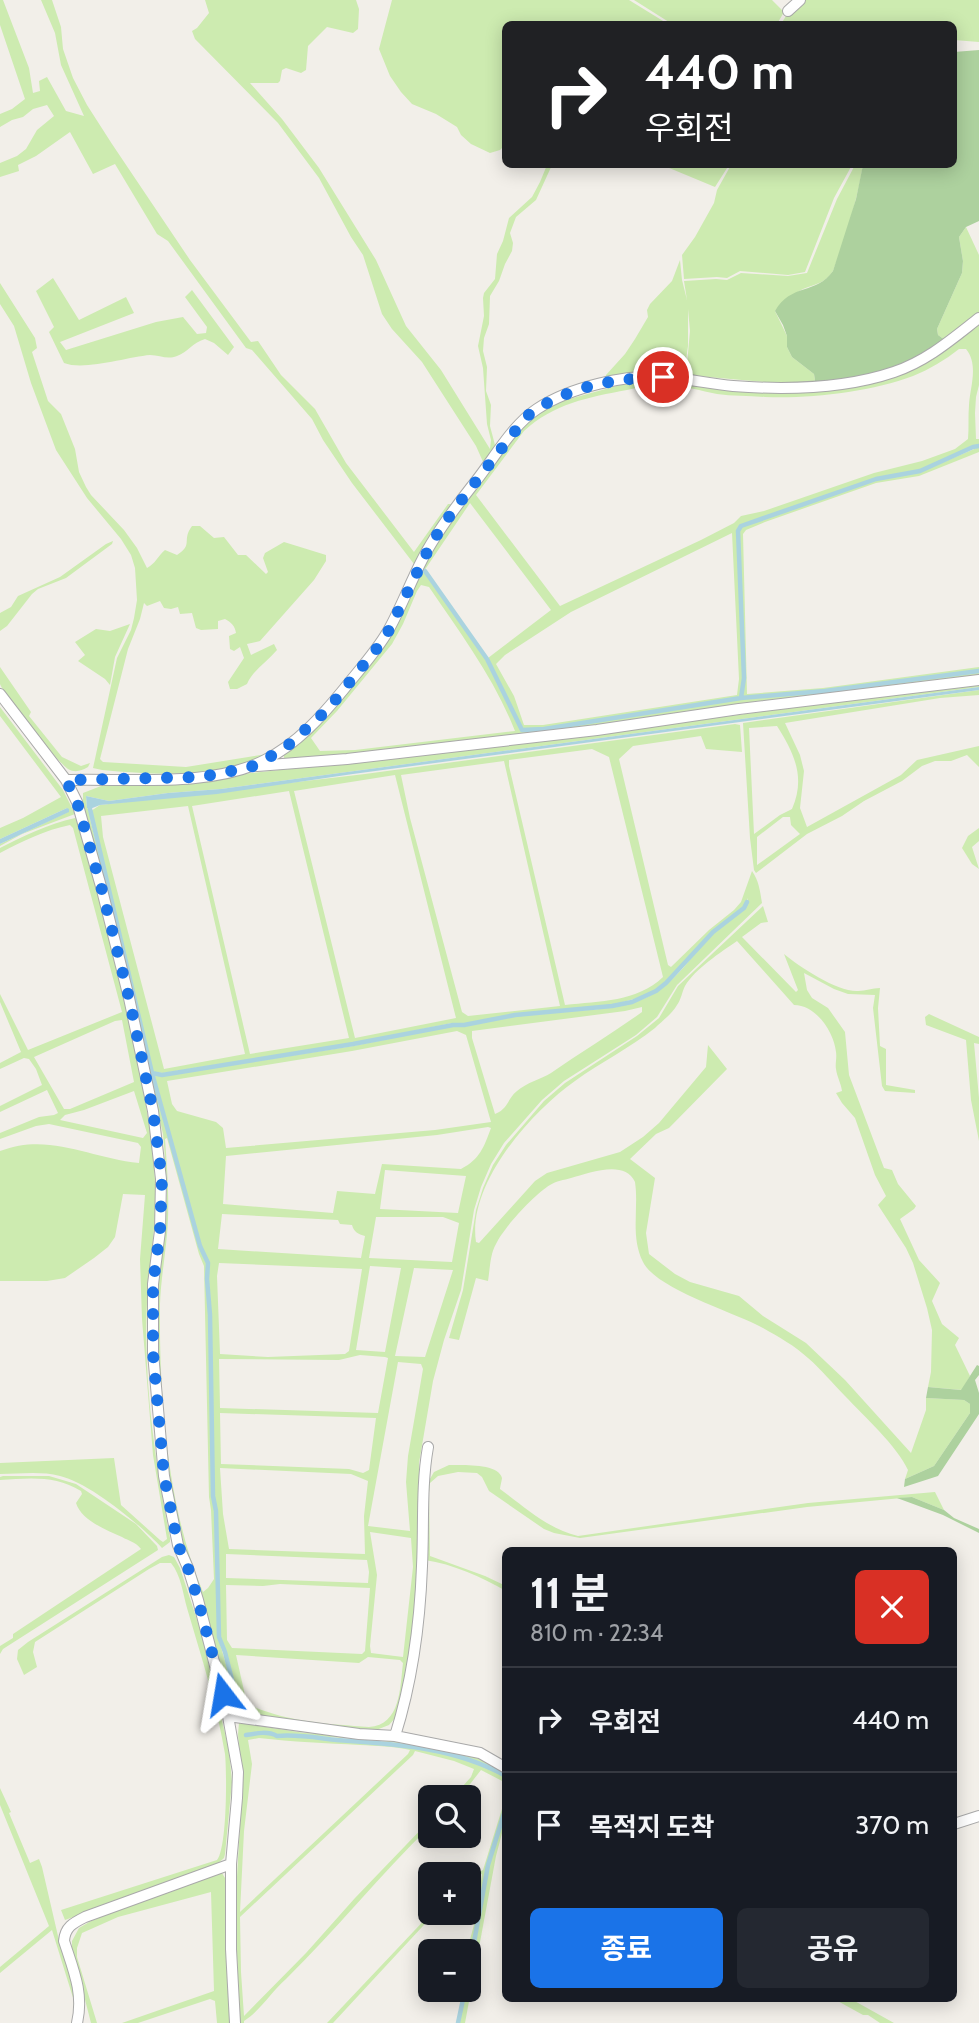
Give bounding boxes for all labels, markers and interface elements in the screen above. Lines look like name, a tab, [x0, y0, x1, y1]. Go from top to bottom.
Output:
text: 440 m	[645, 42, 794, 101]
icon: right	[530, 49, 621, 140]
text: 우회전	[645, 108, 733, 147]
pin	[633, 347, 693, 407]
icon: arrive	[644, 358, 682, 396]
text: 11 분	[530, 1567, 609, 1619]
button: close	[855, 1570, 929, 1644]
text: 810 m · 22:34	[530, 1619, 663, 1647]
position arrow	[186, 1657, 260, 1731]
icon: right	[530, 1701, 568, 1739]
text: 440 m	[852, 1704, 929, 1736]
text: 우회전	[589, 1706, 661, 1738]
map controls	[418, 1785, 481, 2002]
button: search	[418, 1785, 481, 1848]
icon: arrive	[530, 1806, 568, 1844]
text: 370 m	[855, 1809, 929, 1841]
text: 목적지 도착	[589, 1811, 714, 1843]
button: +	[418, 1862, 481, 1925]
button: 종료	[530, 1908, 723, 1988]
button: 공유	[737, 1908, 929, 1988]
button: −	[418, 1939, 481, 2002]

